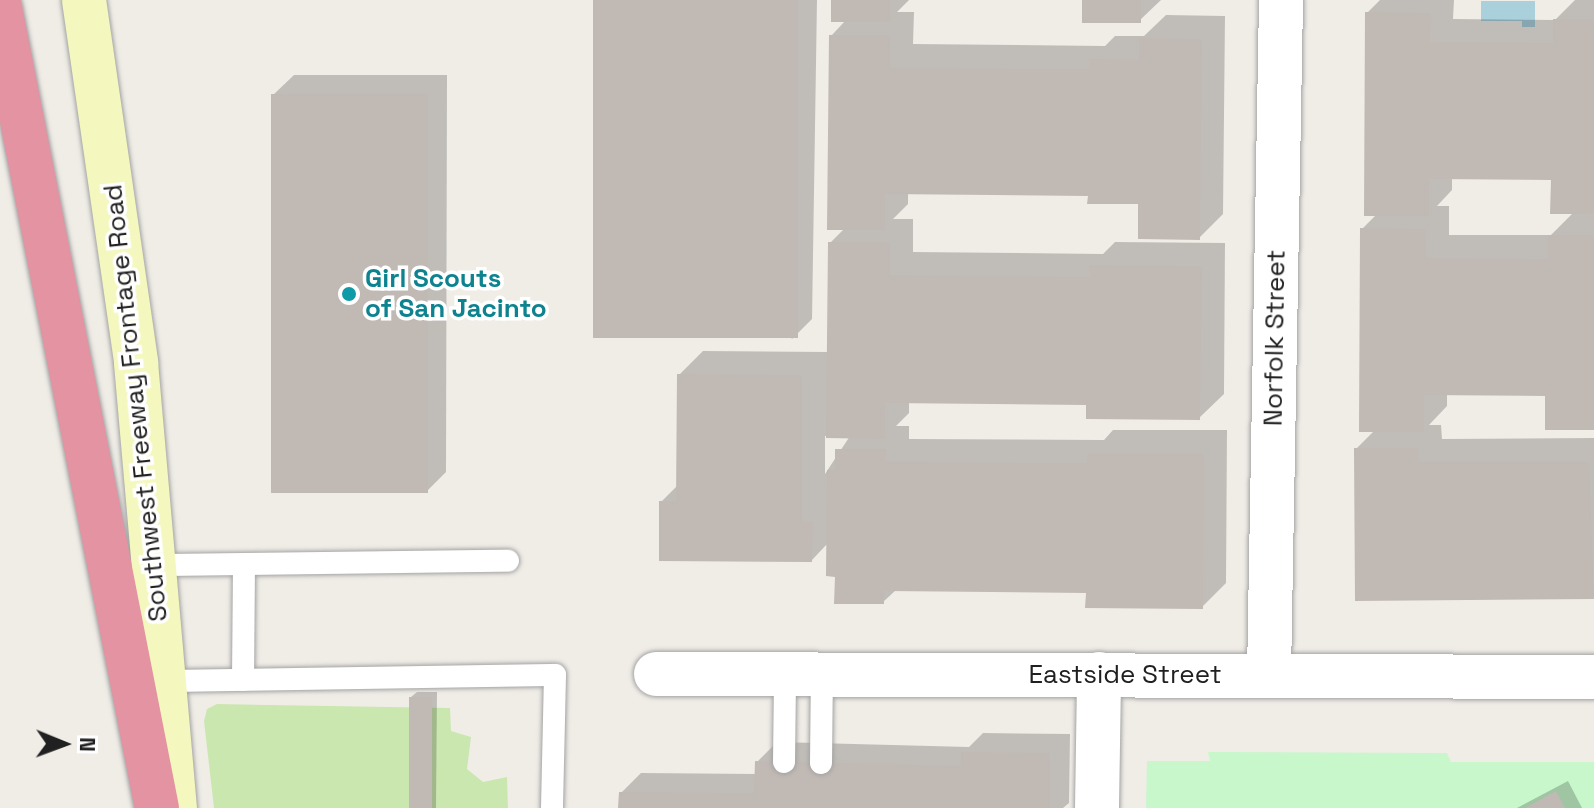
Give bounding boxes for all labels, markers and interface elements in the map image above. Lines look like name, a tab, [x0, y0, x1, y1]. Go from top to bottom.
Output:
street label: Southwest Freeway Frontage Road	[98, 183, 174, 623]
street label: Norfolk Street	[1258, 249, 1292, 427]
place label: Girl Scouts of San Jacinto	[365, 263, 547, 324]
marker: Girl Scouts of San Jacinto	[340, 285, 358, 303]
street label: Eastside Street	[1028, 659, 1222, 691]
north arrow	[24, 704, 104, 784]
text: N	[74, 737, 102, 752]

